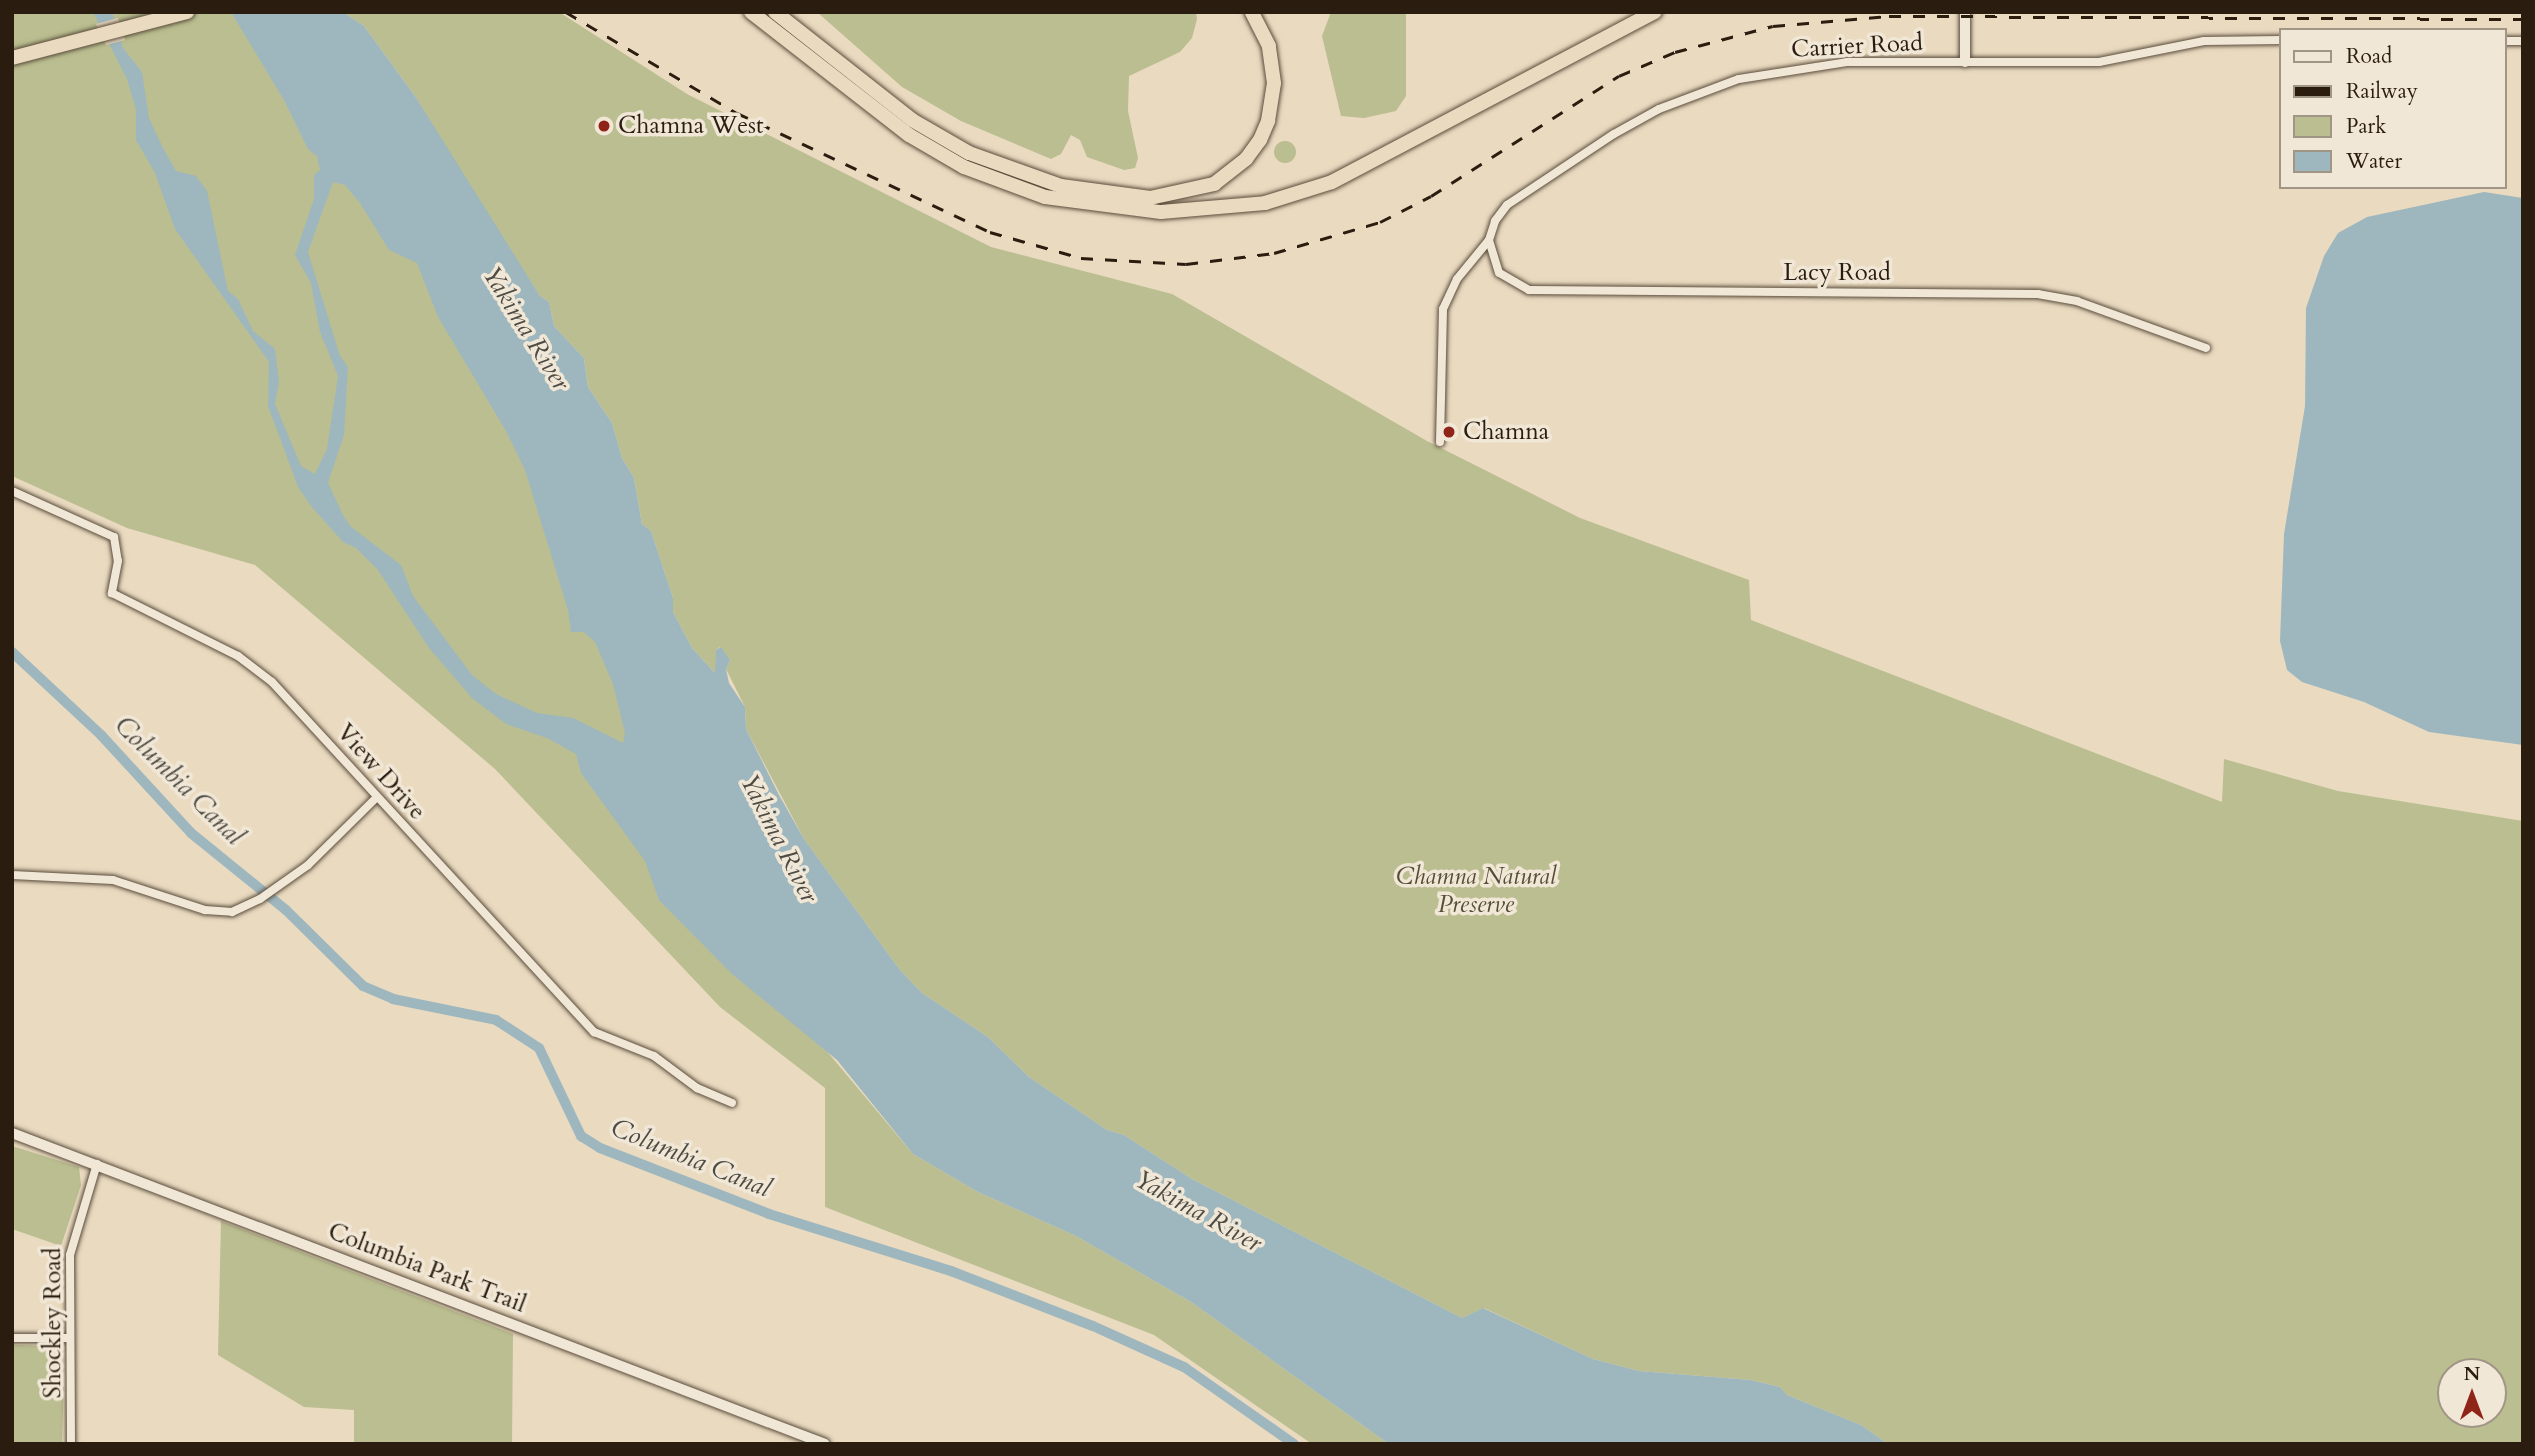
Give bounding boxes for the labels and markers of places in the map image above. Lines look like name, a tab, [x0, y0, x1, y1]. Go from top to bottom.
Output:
place label: Chamna West	[618, 112, 764, 140]
marker: Chamna West	[596, 118, 612, 134]
place label: Chamna	[1463, 418, 1549, 446]
marker: Chamna	[1441, 424, 1457, 440]

